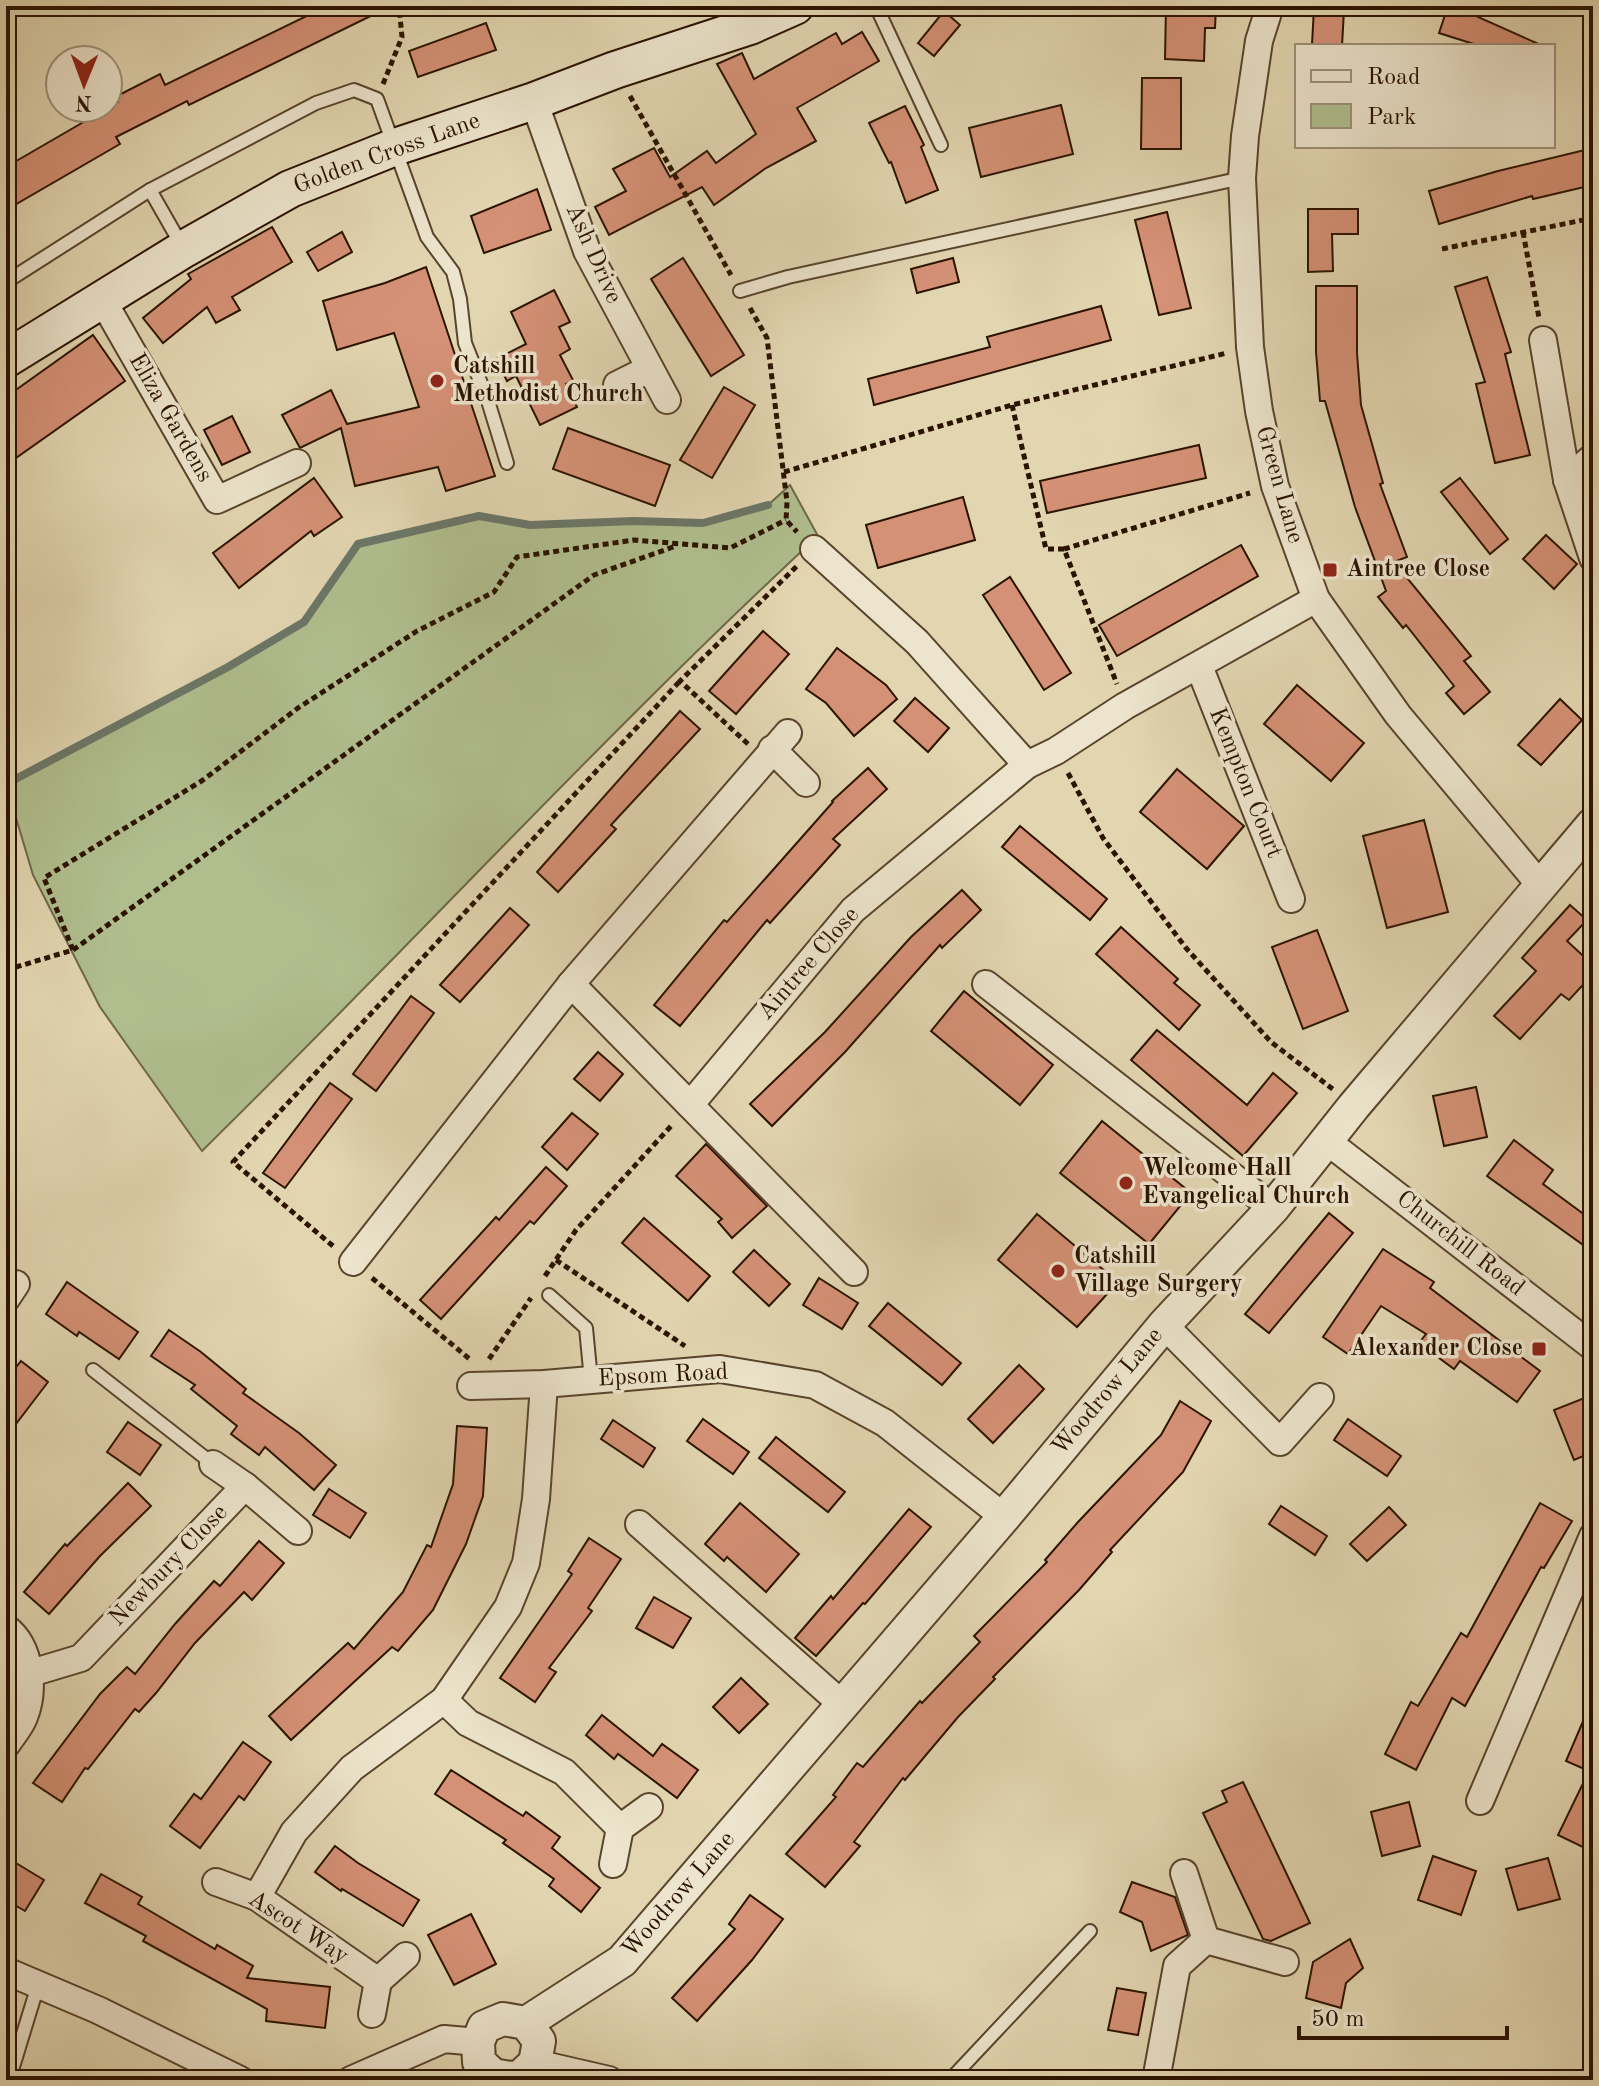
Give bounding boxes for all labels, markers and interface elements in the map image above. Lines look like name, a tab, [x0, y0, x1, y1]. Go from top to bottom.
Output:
north arrow	[44, 44, 124, 124]
legend	[1295, 44, 1555, 148]
text: Road	[1367, 66, 1420, 90]
text: N	[75, 91, 92, 113]
text: Park	[1367, 106, 1416, 130]
street label: Golden Cross Lane	[291, 109, 483, 199]
street label: Ash Drive	[560, 201, 626, 307]
street label: Eliza Gardens	[123, 349, 217, 487]
place label: Catshill Methodist Church	[453, 355, 643, 407]
marker: Catshill Methodist Church	[428, 372, 446, 390]
street label: Green Lane	[1251, 424, 1307, 546]
place label: Aintree Close	[1346, 558, 1490, 582]
marker: Aintree Close	[1321, 561, 1339, 579]
street label: Kempton Court	[1204, 704, 1286, 862]
street label: Aintree Close	[754, 903, 864, 1025]
place label: Welcome Hall Evangelical Church	[1142, 1157, 1350, 1209]
marker: Welcome Hall Evangelical Church	[1117, 1174, 1135, 1192]
street label: Churchill Road	[1392, 1187, 1528, 1301]
place label: Catshill Village Surgery	[1074, 1245, 1243, 1297]
marker: Catshill Village Surgery	[1049, 1262, 1067, 1280]
street label: Woodrow Lane	[1048, 1324, 1168, 1460]
place label: Alexander Close	[1350, 1337, 1523, 1361]
marker: Alexander Close	[1530, 1340, 1548, 1358]
street label: Epsom Road	[597, 1361, 729, 1391]
street label: Newbury Close	[105, 1501, 233, 1631]
street label: Woodrow Lane	[618, 1827, 740, 1963]
street label: Ascot Way	[244, 1887, 353, 1969]
scale bar	[1299, 1990, 1507, 2040]
text: 50 m	[1311, 2008, 1365, 2032]

